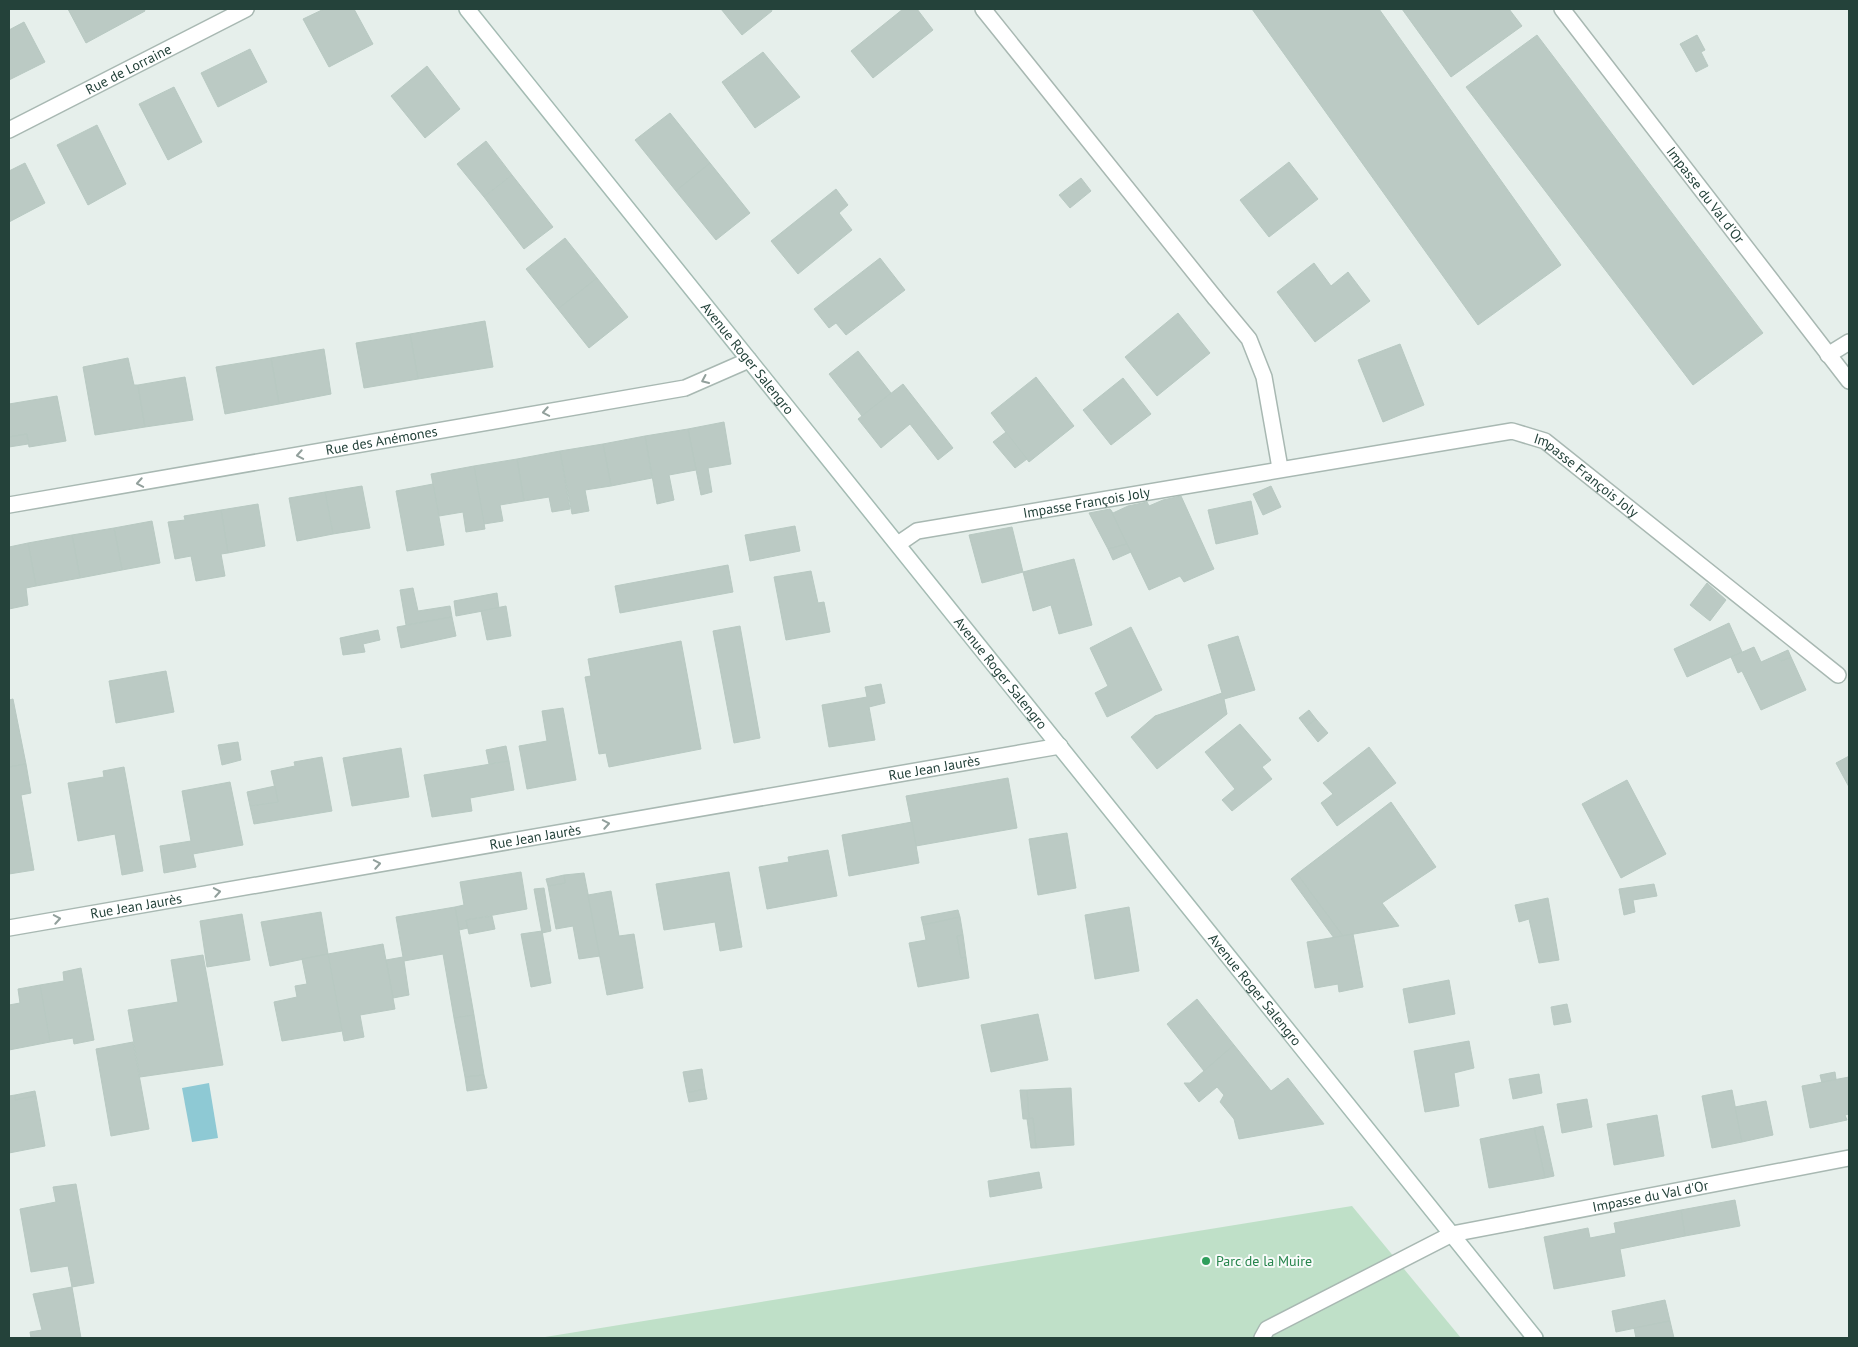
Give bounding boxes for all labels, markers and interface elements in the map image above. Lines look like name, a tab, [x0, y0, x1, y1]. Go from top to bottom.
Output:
street label: Rue de Lorraine	[82, 40, 174, 98]
street label: Impasse du Val d'Or	[1663, 143, 1749, 247]
street label: Avenue Roger Salengro	[697, 298, 798, 418]
one-way arrow	[701, 373, 710, 384]
one-way arrow	[542, 407, 550, 417]
street label: Rue des Anémones	[324, 422, 439, 459]
street label: Impasse François Joly	[1532, 429, 1643, 522]
one-way arrow	[295, 449, 303, 460]
one-way arrow	[135, 477, 144, 487]
street label: Impasse François Joly	[1022, 483, 1152, 522]
street label: Avenue Roger Salengro	[950, 613, 1051, 733]
street label: Rue Jean Jaurès	[887, 751, 981, 785]
street label: Rue Jean Jaurès	[488, 820, 582, 854]
one-way arrow	[602, 820, 611, 830]
one-way arrow	[373, 859, 381, 869]
one-way arrow	[213, 887, 221, 897]
street label: Rue Jean Jaurès	[89, 889, 183, 923]
one-way arrow	[52, 915, 61, 925]
street label: Avenue Roger Salengro	[1204, 930, 1306, 1049]
street label: Impasse du Val d'Or	[1591, 1176, 1710, 1216]
place label: Parc de la Muire	[1216, 1252, 1312, 1270]
marker: Parc de la Muire	[1200, 1255, 1212, 1267]

